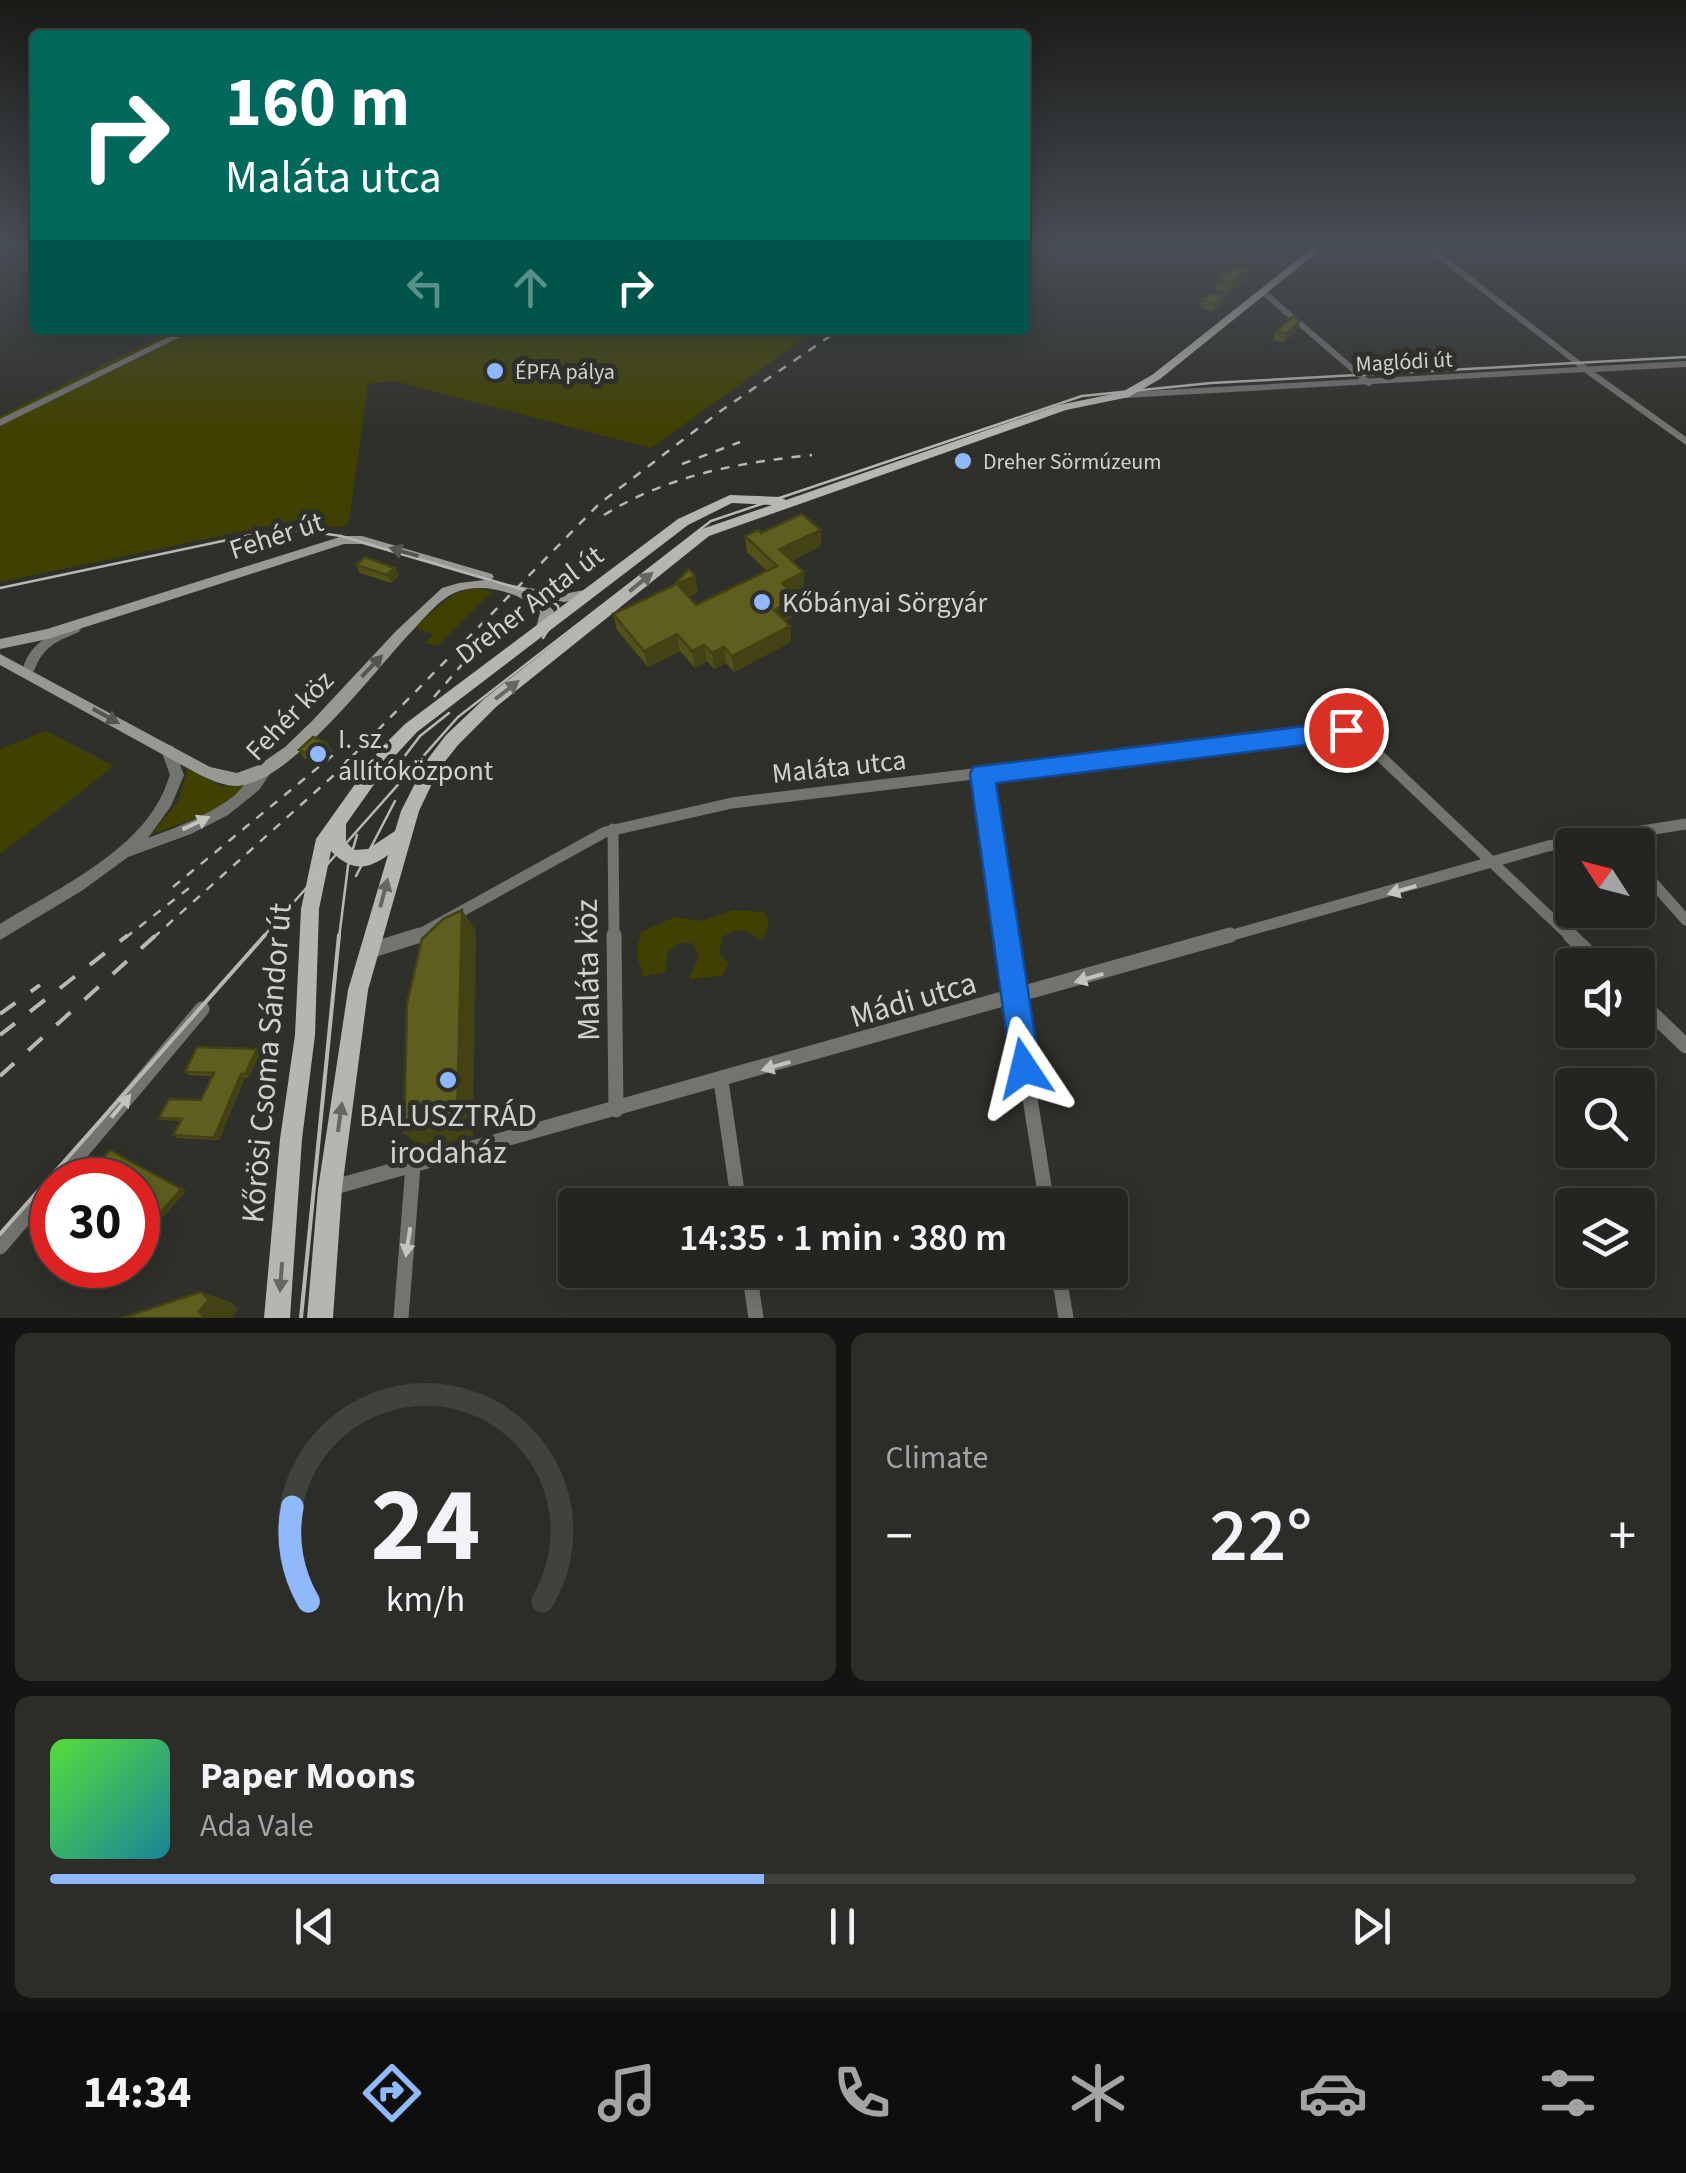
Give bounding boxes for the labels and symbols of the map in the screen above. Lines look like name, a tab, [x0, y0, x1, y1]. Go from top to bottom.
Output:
street label: Maglódi út	[1355, 343, 1454, 381]
place label: ÉPFA pálya	[515, 356, 615, 388]
marker: ÉPFA pálya	[484, 360, 506, 382]
place label: Dreher Sörmúzeum	[983, 446, 1162, 478]
marker: Dreher Sörmúzeum	[952, 450, 974, 472]
street label: Fehér út	[224, 502, 329, 570]
street label: Dreher Antal út	[447, 536, 612, 674]
one-way arrow	[389, 544, 420, 560]
one-way arrow	[628, 572, 653, 593]
place label: Kőbányai Sörgyár	[782, 583, 988, 623]
marker: Kőbányai Sörgyár	[751, 591, 773, 613]
one-way arrow	[360, 654, 383, 678]
street label: Fehér köz	[236, 661, 343, 770]
one-way arrow	[494, 680, 519, 701]
pin	[1304, 688, 1389, 773]
one-way arrow	[92, 707, 120, 724]
place label: I. sz. állítóközpont	[338, 719, 494, 791]
street label: Maláta utca	[770, 740, 908, 794]
marker: I. sz. állítóközpont	[307, 743, 329, 765]
one-way arrow	[181, 815, 210, 832]
north arrow	[1555, 828, 1655, 928]
one-way arrow	[376, 877, 392, 908]
one-way arrow	[1386, 883, 1417, 899]
street label: Maláta köz	[564, 899, 612, 1041]
street label: Kőrösi Csoma Sándor út	[230, 901, 304, 1225]
street label: Mádi utca	[845, 960, 982, 1040]
one-way arrow	[1073, 971, 1104, 987]
position arrow	[972, 1016, 1076, 1120]
one-way arrow	[760, 1059, 791, 1074]
marker: BALUSZTRÁD irodaház	[437, 1069, 459, 1091]
one-way arrow	[109, 1093, 131, 1118]
place label: BALUSZTRÁD irodaház	[359, 1093, 537, 1176]
one-way arrow	[332, 1100, 348, 1132]
speed limit sign: 30	[30, 1158, 160, 1288]
one-way arrow	[400, 1227, 415, 1258]
one-way arrow	[272, 1262, 288, 1294]

